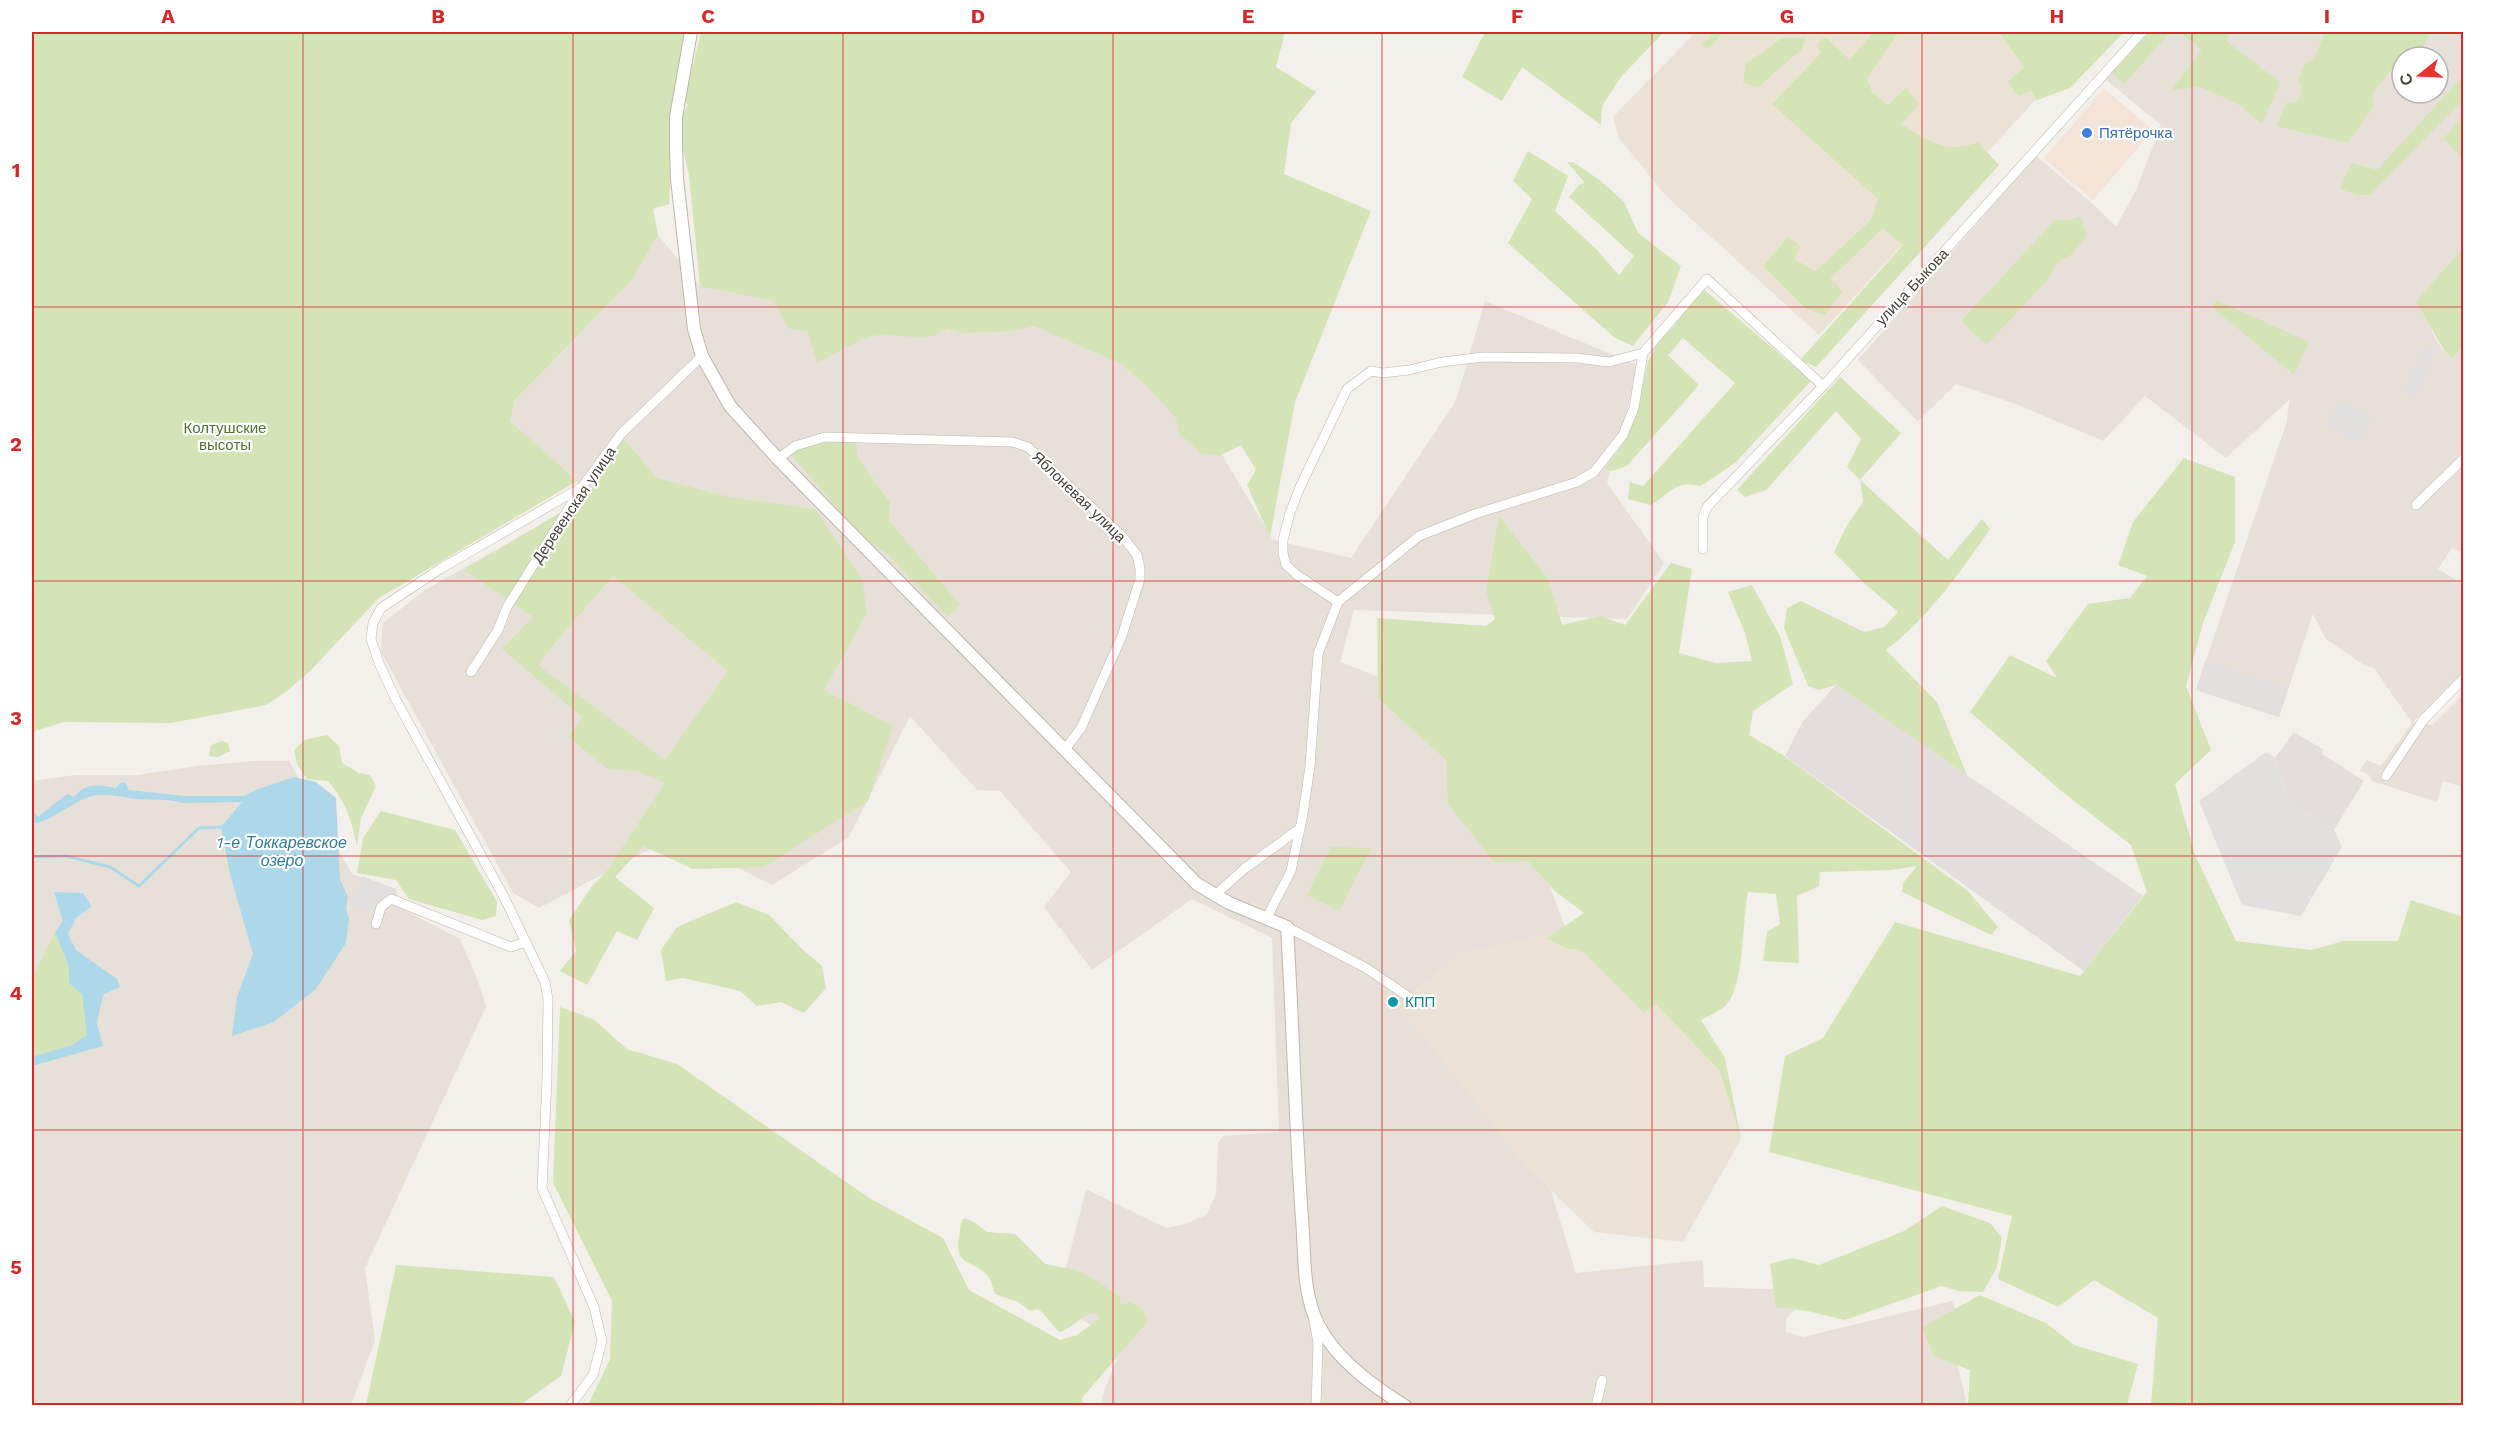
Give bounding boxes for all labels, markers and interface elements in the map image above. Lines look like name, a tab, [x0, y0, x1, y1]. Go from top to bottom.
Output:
text: A	[161, 4, 175, 28]
text: B	[431, 4, 445, 28]
text: C	[701, 4, 715, 28]
text: D	[971, 4, 985, 28]
text: E	[1242, 4, 1254, 28]
text: F	[1511, 4, 1523, 28]
text: G	[1780, 4, 1794, 28]
text: H	[2050, 4, 2064, 28]
text: I	[2324, 4, 2330, 28]
north arrow	[2390, 45, 2450, 105]
text: С	[2395, 71, 2417, 88]
place label: Пятёрочка	[2099, 124, 2173, 142]
marker: Пятёрочка	[2080, 126, 2094, 140]
text: 1	[12, 158, 20, 182]
street label: улица Быкова	[1872, 244, 1953, 329]
park label: Колтушские высоты	[184, 419, 266, 454]
text: 2	[10, 432, 22, 456]
street label: Деревенская улица	[528, 443, 620, 567]
street label: Яблоневая улица	[1028, 448, 1130, 547]
text: 3	[10, 706, 22, 730]
water label: 1-е Токкаревское озеро	[217, 833, 347, 870]
text: 4	[10, 981, 23, 1005]
place label: КПП	[1405, 993, 1435, 1011]
marker: КПП	[1386, 995, 1400, 1009]
text: 5	[10, 1255, 22, 1279]

